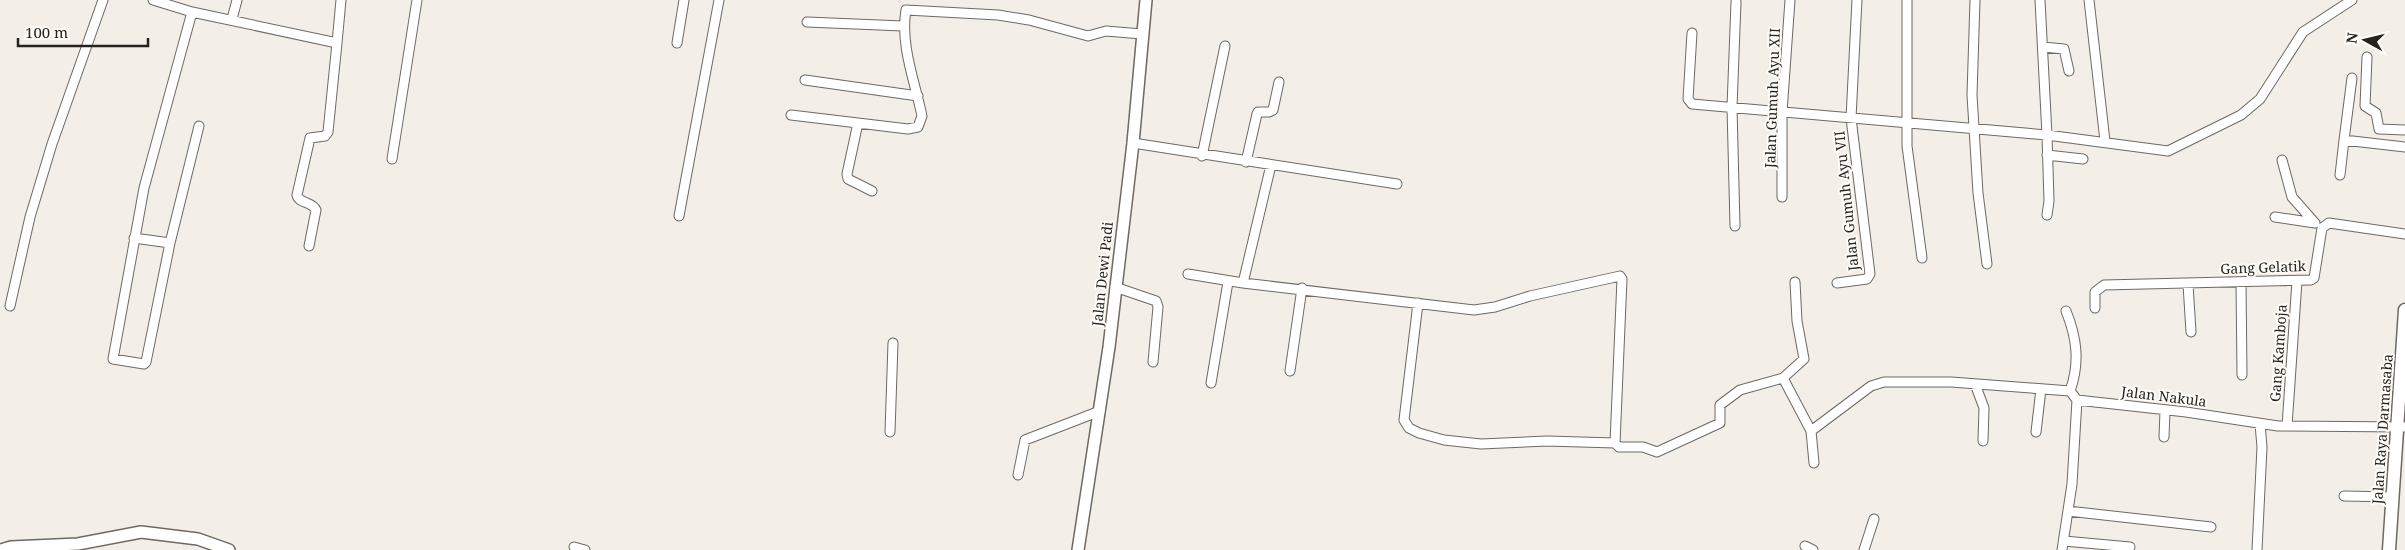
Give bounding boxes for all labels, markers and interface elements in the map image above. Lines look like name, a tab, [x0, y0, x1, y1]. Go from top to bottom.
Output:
scale bar	[18, 15, 148, 47]
north arrow	[2340, 15, 2390, 65]
text: 100 m	[25, 22, 68, 42]
street label: Jalan Gumuh Ayu XII	[1760, 27, 1784, 170]
text: N	[2341, 31, 2362, 45]
street label: Jalan Gumuh Ayu VII	[1829, 130, 1863, 273]
street label: Jalan Dewi Padi	[1087, 220, 1117, 328]
street label: Gang Gelatik	[2220, 256, 2307, 278]
street label: Gang Kamboja	[2265, 303, 2291, 402]
street label: Jalan Raya Darmasaba	[2367, 353, 2397, 506]
street label: Jalan Nakula	[2119, 381, 2208, 411]

